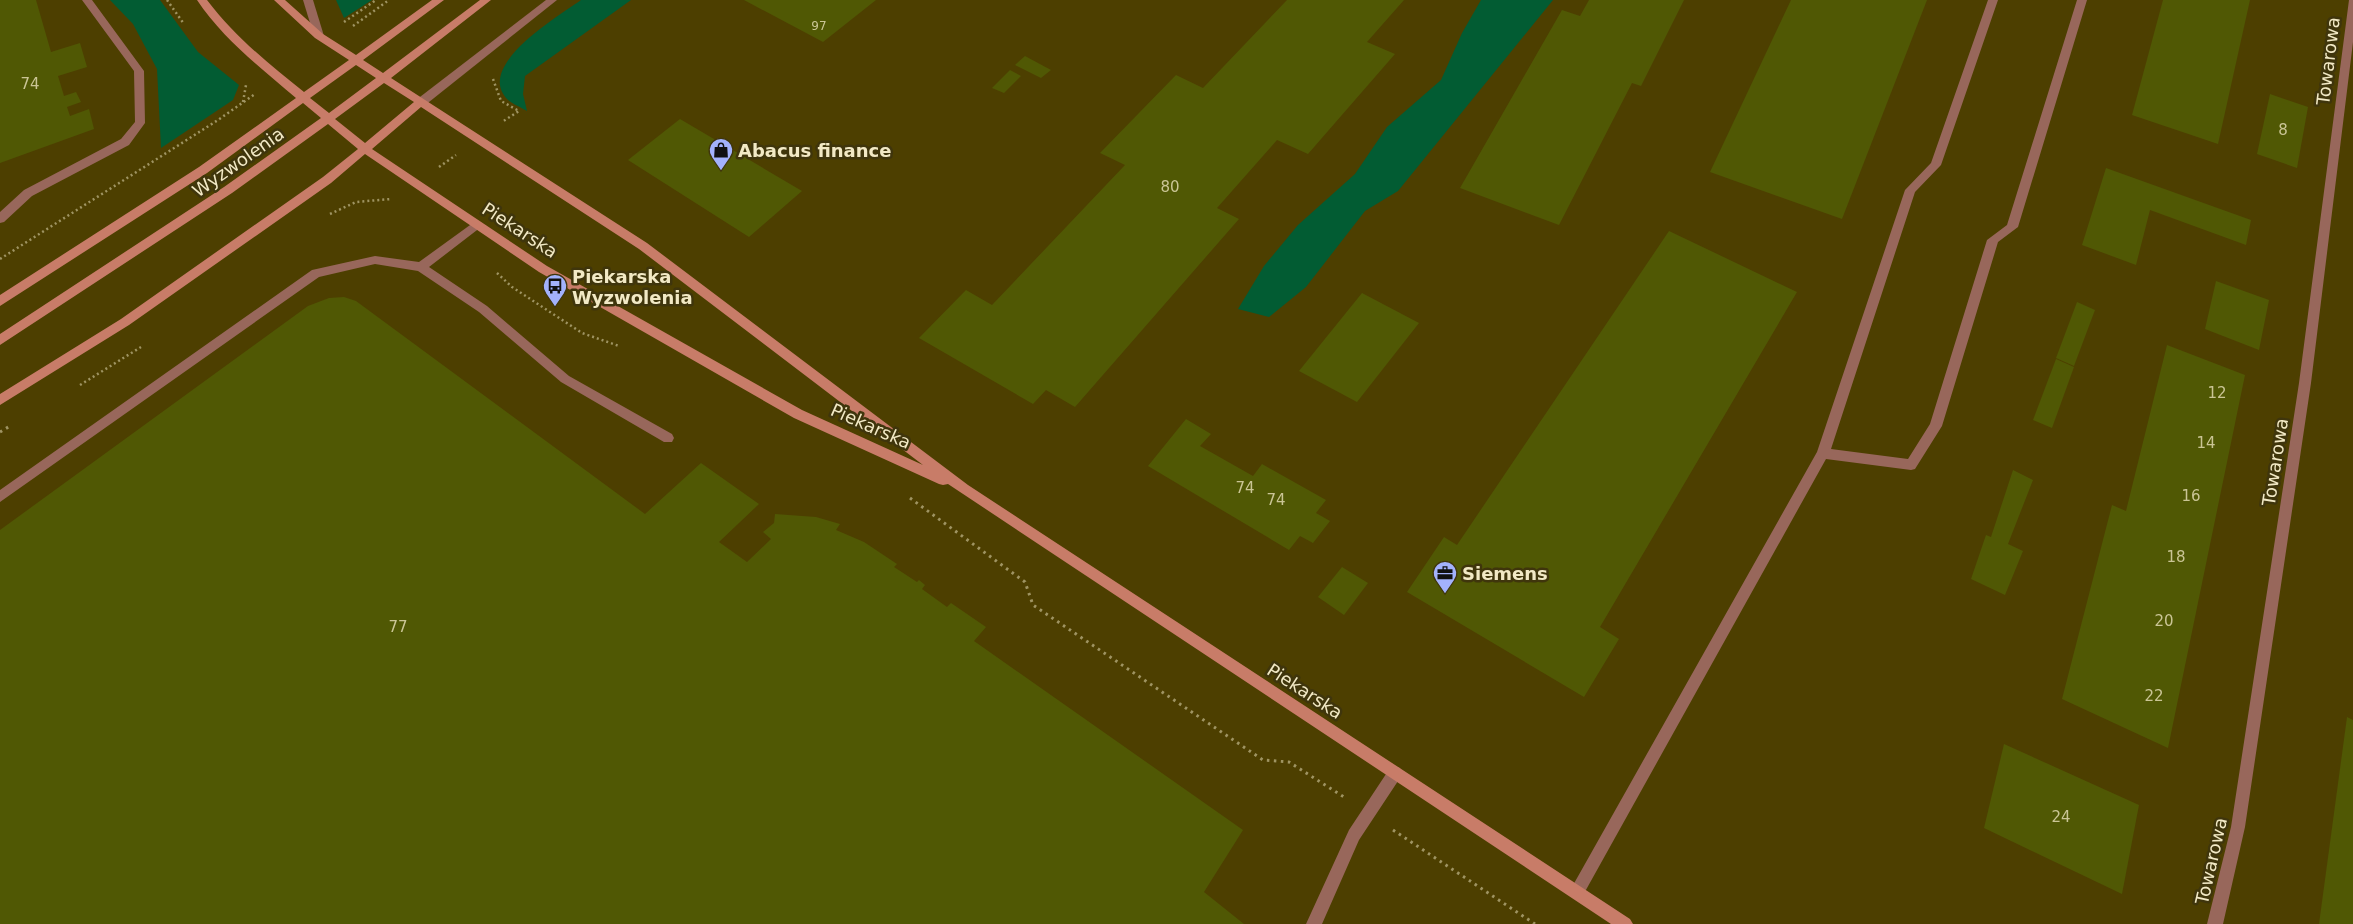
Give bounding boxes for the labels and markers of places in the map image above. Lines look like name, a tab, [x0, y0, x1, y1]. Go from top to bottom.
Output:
shop icon: Abacus finance	[708, 137, 734, 171]
place label: Abacus finance	[738, 140, 891, 161]
place label: Piekarska Wyzwolenia	[572, 266, 693, 308]
bus stop icon: Piekarska Wyzwolenia	[542, 273, 568, 307]
office icon: Siemens	[1432, 560, 1458, 594]
place label: Siemens	[1462, 563, 1548, 584]

